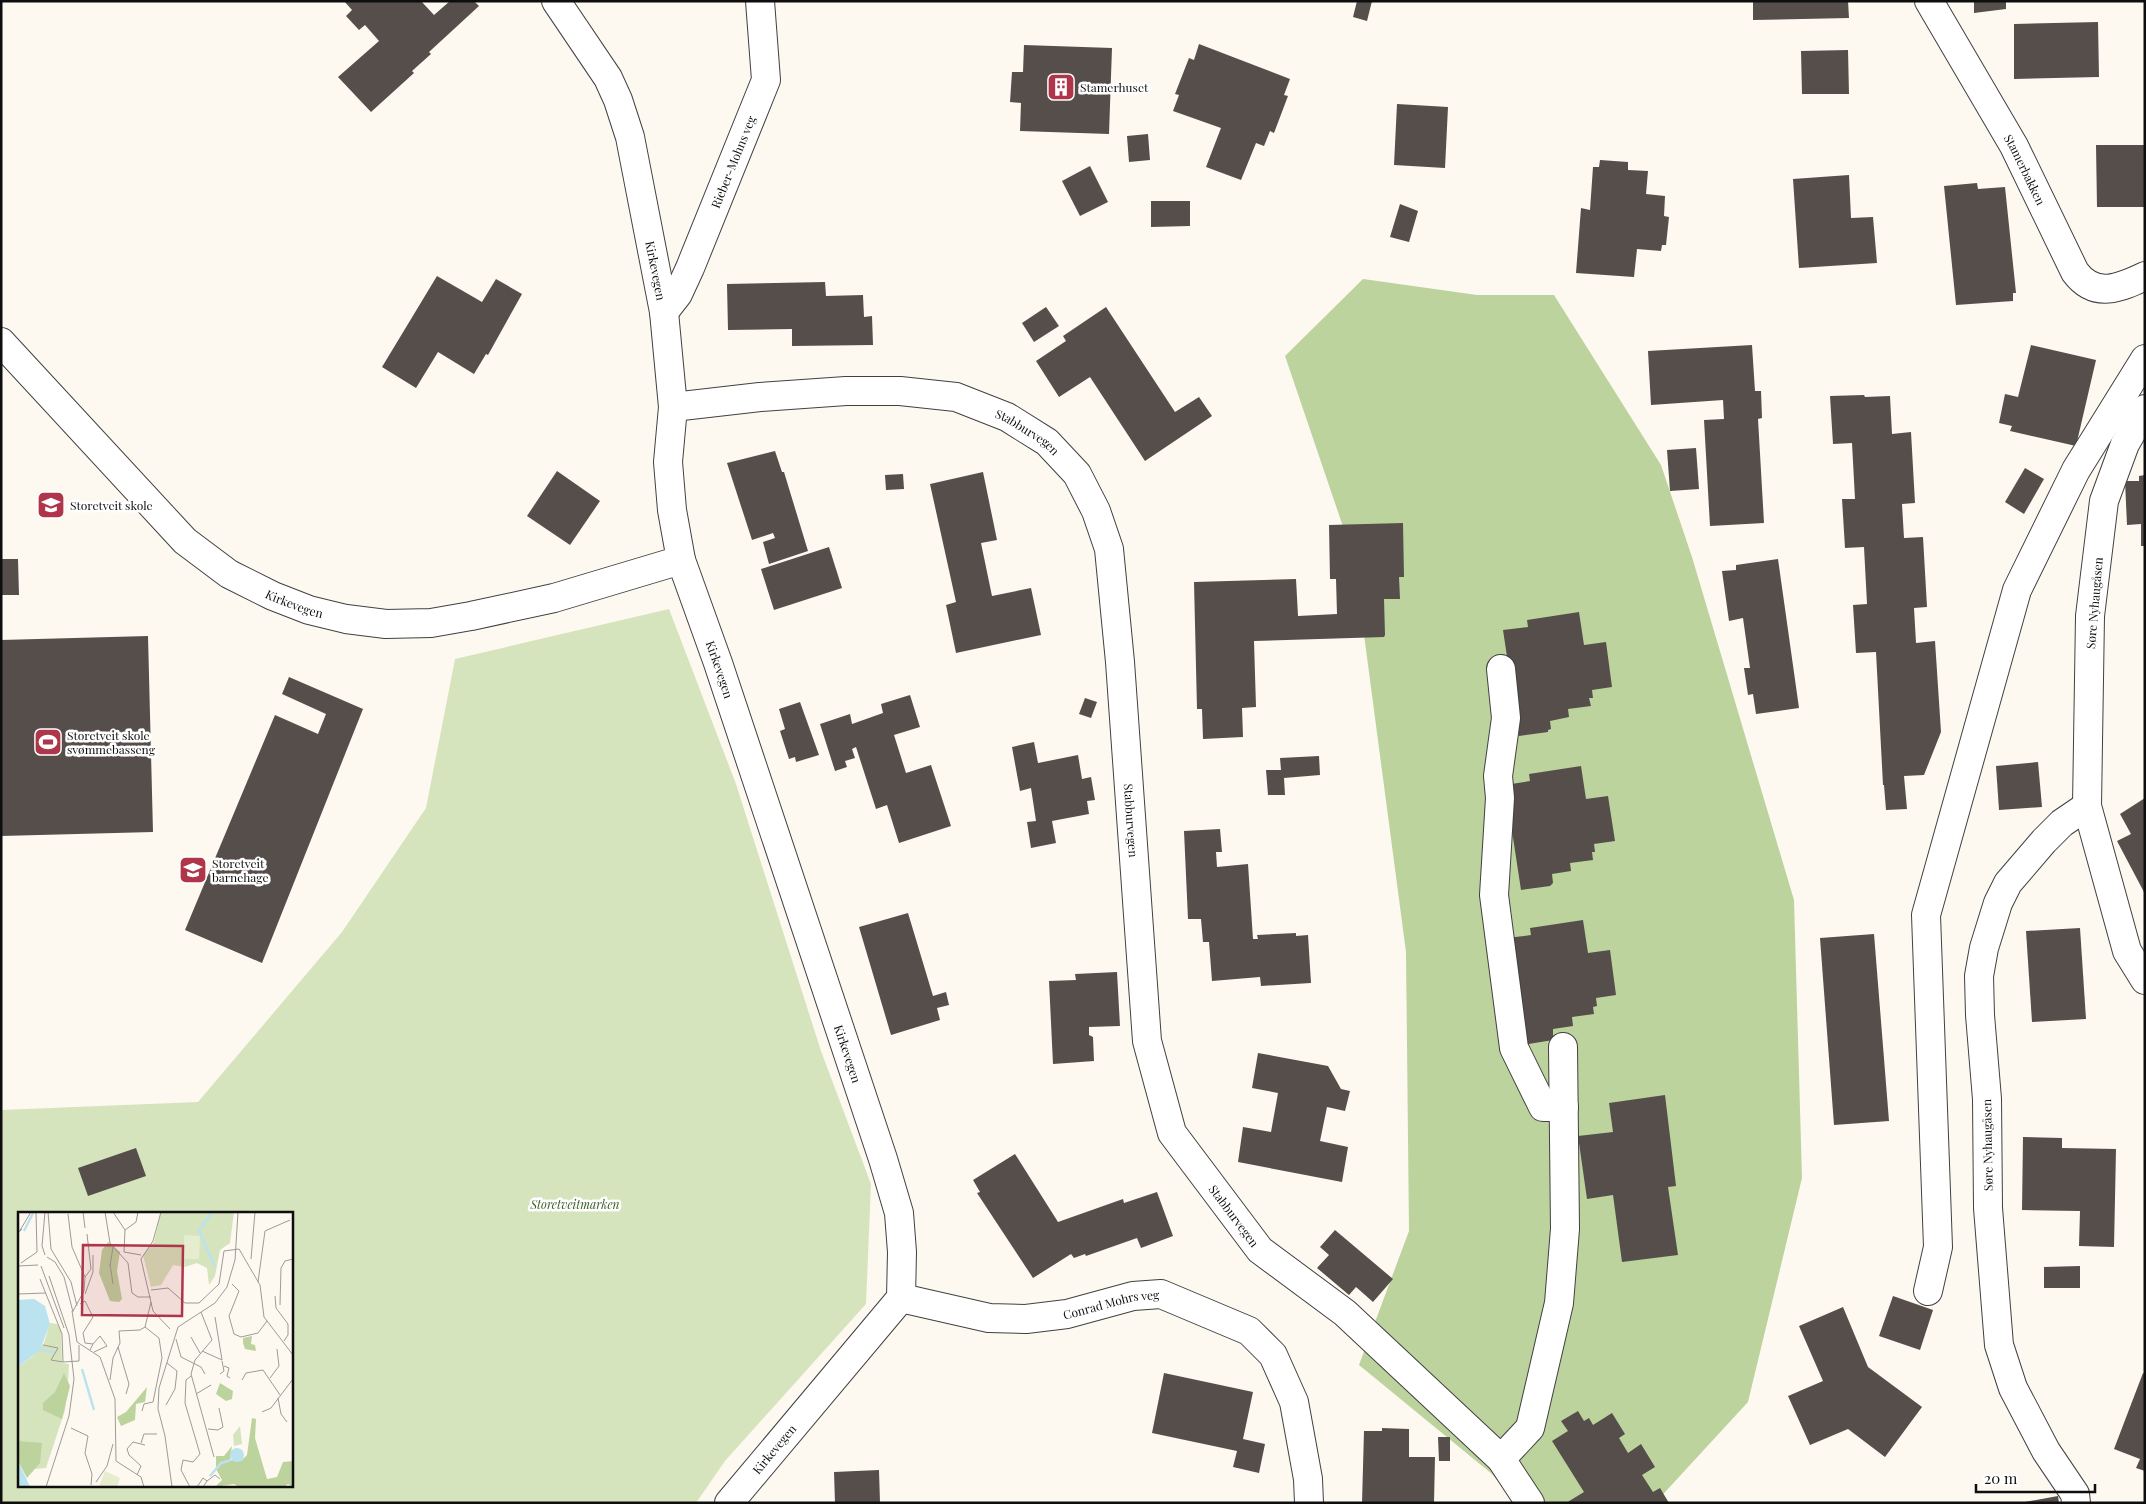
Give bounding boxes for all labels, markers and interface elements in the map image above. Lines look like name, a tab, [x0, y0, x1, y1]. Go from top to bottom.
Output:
building icon: Stamerhuset	[1046, 72, 1076, 102]
place label: Stamerhuset	[1080, 79, 1149, 95]
street label: Rieber-Mohns veg	[707, 113, 759, 210]
street label: Stamerbakken	[2001, 131, 2049, 208]
street label: Kirkevegen	[642, 239, 670, 302]
street label: Stabburvegen	[993, 405, 1063, 458]
school or university icon: Storetveit skole	[36, 490, 66, 520]
place label: Storetveit skole	[70, 497, 153, 513]
street label: Søre Nyhaugåsen	[2082, 556, 2106, 650]
street label: Kirkevegen	[263, 586, 325, 621]
street label: Kirkevegen	[703, 638, 737, 700]
sports icon: Storetveit skole svømmebasseng	[33, 727, 63, 757]
place label: Storetveit skole svømmebasseng	[67, 727, 156, 757]
street label: Stabburvegen	[1121, 783, 1142, 858]
school or university icon: Storetveit barnehage	[178, 855, 208, 885]
place label: Storetveit barnehage	[212, 855, 269, 885]
street label: Kirkevegen	[831, 1023, 865, 1085]
street label: Søre Nyhaugåsen	[1978, 1099, 1996, 1191]
street label: Stabburvegen	[1206, 1181, 1263, 1250]
park label: Storetveitmarken	[529, 1196, 620, 1212]
inset map	[18, 1212, 292, 1486]
street label: Conrad Mohrs veg	[1061, 1286, 1161, 1323]
street label: Kirkevegen	[749, 1421, 799, 1477]
scale bar	[1976, 1462, 2095, 1494]
text: 20 m	[1984, 1468, 2018, 1488]

